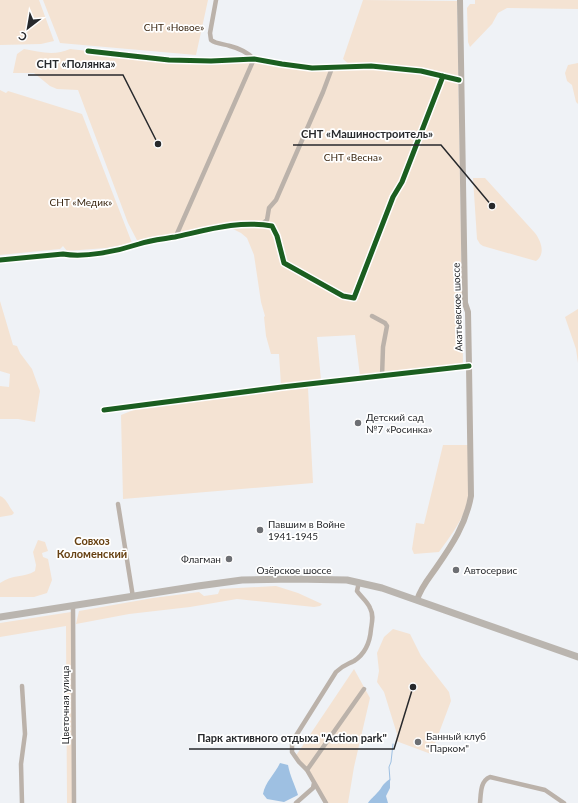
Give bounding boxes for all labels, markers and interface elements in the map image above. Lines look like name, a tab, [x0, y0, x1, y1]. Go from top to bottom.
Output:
north arrow	[8, 8, 48, 48]
park label: СНТ «Новое»	[144, 21, 204, 33]
text: С	[16, 29, 29, 44]
callout: СНТ «Полянка»	[28, 52, 123, 75]
text: СНТ «Полянка»	[36, 57, 116, 70]
callout: СНТ «Машиностроитель»	[293, 122, 441, 145]
text: СНТ «Машиностроитель»	[301, 127, 433, 140]
park label: СНТ «Весна»	[324, 151, 382, 163]
park label: СНТ «Медик»	[50, 196, 112, 208]
street label: Акатьевское шоссе	[449, 262, 465, 352]
place label: Детский сад №7 «Росинка»	[366, 411, 432, 435]
marker: Детский сад №7 «Росинка»	[353, 418, 363, 428]
place label: Павшим в Войне 1941-1945	[268, 518, 345, 542]
marker: Павшим в Войне 1941-1945	[255, 525, 265, 535]
district label: Совхоз Коломенский	[57, 534, 127, 560]
place label: Флагман	[181, 553, 221, 565]
marker: Флагман	[224, 554, 234, 564]
street label: Озёрское шоссе	[256, 564, 332, 576]
place label: Автосервис	[464, 564, 517, 576]
marker: Автосервис	[451, 565, 461, 575]
street label: Цветочная улица	[59, 665, 71, 744]
callout: Парк активного отдыха "Action park"	[189, 726, 394, 749]
place label: Банный клуб "Парком"	[426, 730, 486, 754]
text: Парк активного отдыха "Action park"	[197, 731, 387, 744]
marker: Банный клуб "Парком"	[413, 737, 423, 747]

